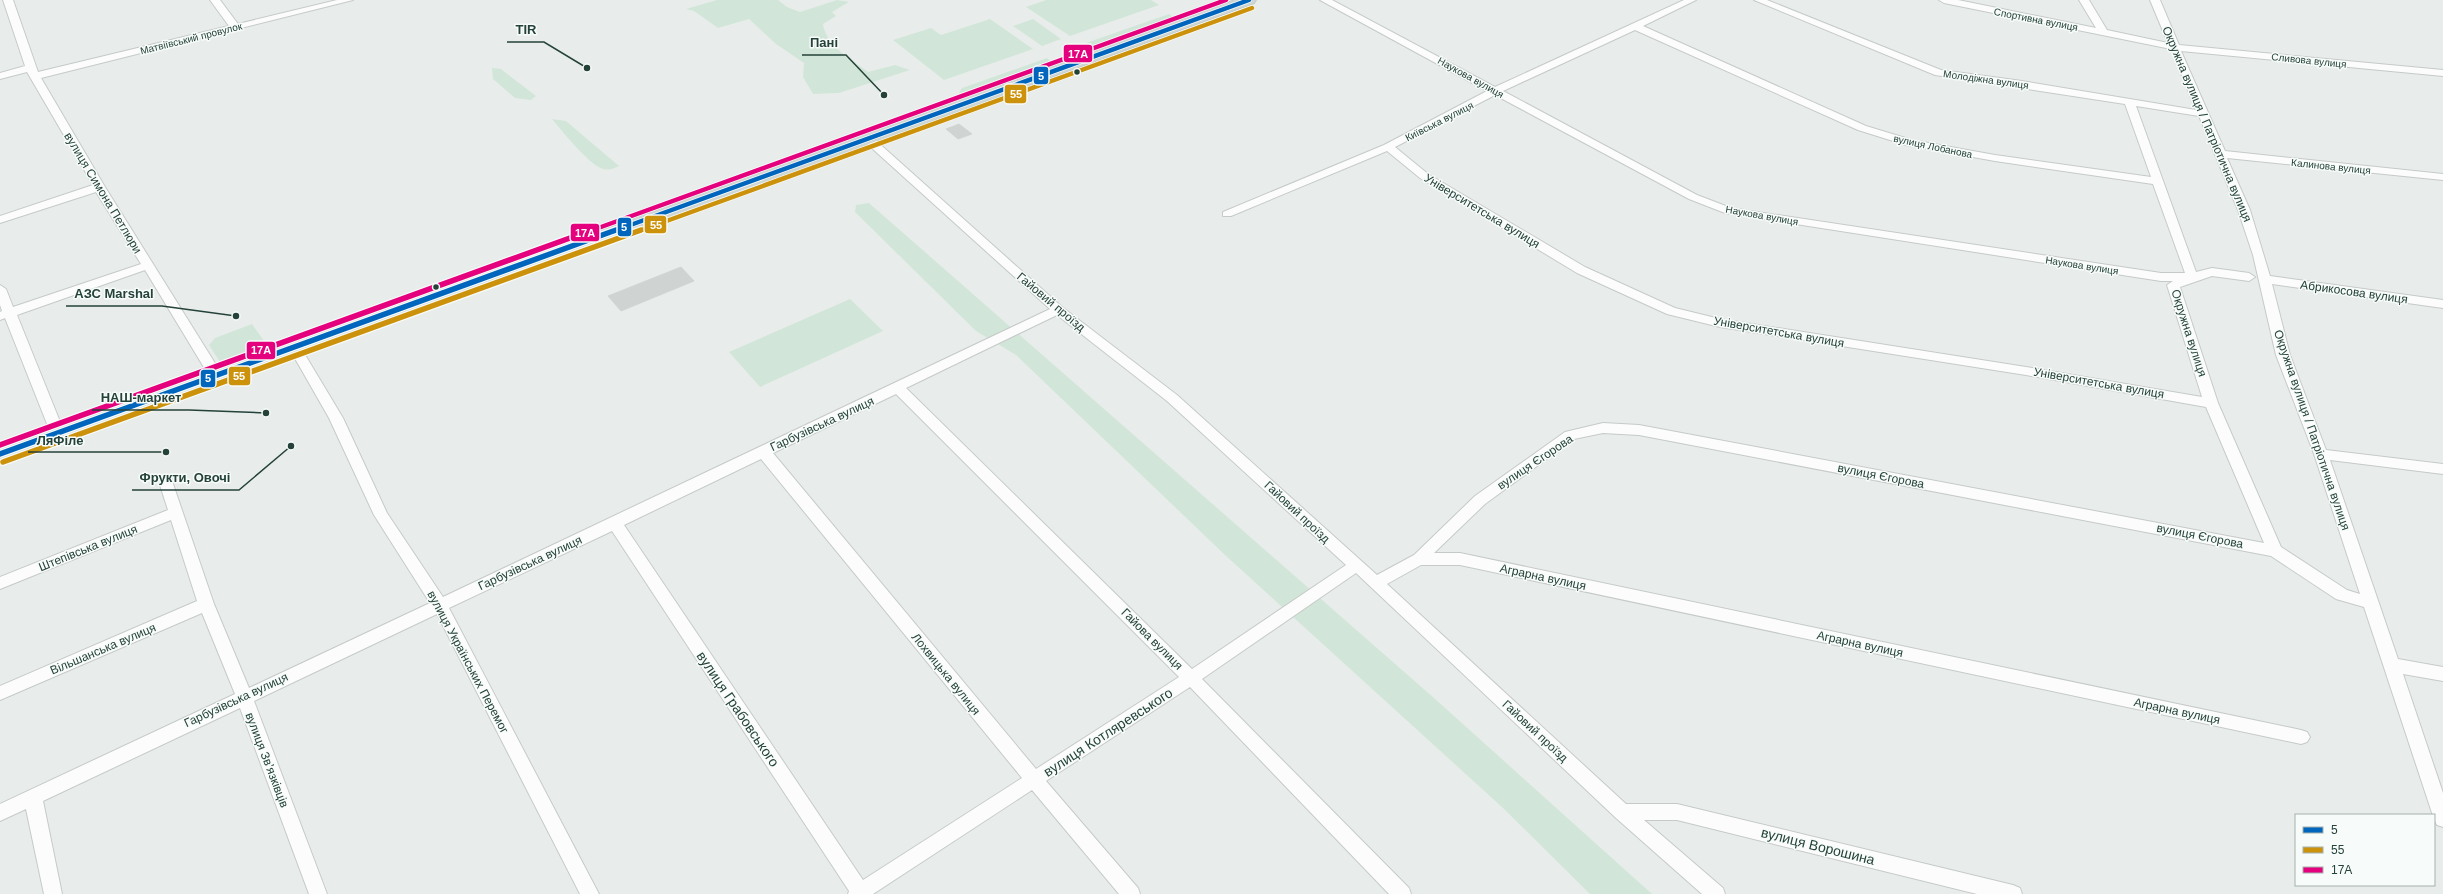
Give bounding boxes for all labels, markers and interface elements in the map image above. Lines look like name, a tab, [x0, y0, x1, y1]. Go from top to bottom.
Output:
street label: Спортивна вулиця	[1993, 6, 2079, 33]
callout: TIR	[507, 17, 544, 42]
street label: Матвіївський провулок	[139, 20, 244, 56]
text: TIR	[516, 22, 537, 37]
street label: Окружна вулиця / Патріотична вулиця	[2159, 24, 2255, 224]
callout: Пані	[802, 30, 846, 55]
text: Пані	[810, 35, 838, 50]
line badge: 17А	[1063, 44, 1093, 63]
text: 17А	[1068, 48, 1088, 60]
street label: Сливова вулиця	[2271, 51, 2347, 70]
street label: Наукова вулиця	[1436, 55, 1506, 100]
line badge: 5	[1033, 66, 1049, 85]
unlabelled marker	[1072, 67, 1082, 77]
street label: Молодіжна вулиця	[1943, 68, 2029, 91]
text: 5	[1038, 70, 1044, 82]
line badge: 55	[1004, 84, 1027, 104]
text: 55	[1010, 88, 1022, 100]
street label: Київська вулиця	[1403, 100, 1475, 143]
street label: вулиця Симона Петлюри	[61, 130, 145, 256]
street label: вулиця Лобанова	[1893, 133, 1974, 160]
street label: Калинова вулиця	[2291, 157, 2371, 176]
street label: Університетська вулиця	[1422, 171, 1542, 251]
street label: Наукова вулиця	[1725, 204, 1799, 227]
line badge: 55	[644, 215, 667, 234]
line badge: 5	[617, 217, 632, 237]
text: 55	[650, 219, 662, 231]
text: 5	[621, 221, 627, 233]
line badge: 17А	[570, 223, 600, 242]
text: 17А	[575, 227, 595, 239]
street label: Наукова вулиця	[2045, 254, 2119, 277]
street label: Гайовий проїзд	[1014, 270, 1088, 334]
street label: Абрикосова вулиця	[2299, 278, 2409, 306]
callout: АЗС Marshal	[66, 281, 162, 306]
unlabelled marker	[431, 282, 441, 292]
text: АЗС Marshal	[74, 286, 154, 301]
street label: Окружна вулиця	[2168, 288, 2210, 378]
street label: Університетська вулиця	[1713, 314, 1845, 350]
street label: Окружна вулиця / Патріотична вулиця	[2271, 328, 2353, 532]
line badge: 17А	[246, 341, 276, 360]
text: 17А	[251, 344, 271, 356]
street label: Університетська вулиця	[2033, 365, 2165, 401]
line badge: 55	[228, 366, 251, 386]
line badge: 5	[200, 369, 216, 388]
text: 55	[233, 370, 245, 382]
text: 5	[205, 372, 211, 384]
callout: НАШ-маркет	[92, 385, 189, 410]
text: НАШ-маркет	[101, 390, 181, 405]
street label: Гарбузівська вулиця	[768, 394, 876, 454]
callout: ЛяФіле	[28, 427, 91, 452]
street label: вулиця Єгорова	[1495, 431, 1576, 492]
text: ЛяФіле	[37, 433, 83, 448]
street label: вулиця Єгорова	[1837, 461, 1926, 491]
callout: Фрукти, Овочі	[132, 465, 239, 490]
text: Фрукти, Овочі	[140, 470, 230, 485]
street label: Гайовий проїзд	[1261, 478, 1333, 546]
street label: вулиця Єгорова	[2156, 521, 2245, 551]
street label: Штепівська вулиця	[37, 522, 139, 574]
street label: Гарбузівська вулиця	[476, 533, 584, 593]
street label: Аграрна вулиця	[1499, 561, 1587, 593]
street label: вулиця Українських Перемог	[424, 588, 512, 736]
street label: Гайова вулиця	[1118, 605, 1186, 673]
street label: Вільшанська вулиця	[48, 620, 158, 678]
street label: Аграрна вулиця	[1816, 628, 1904, 660]
street label: Лохвицька вулиця	[909, 630, 983, 718]
street label: вулиця Грабовського	[693, 648, 783, 770]
street label: Гарбузівська вулиця	[182, 670, 290, 730]
street label: вулиця Котляревського	[1040, 684, 1176, 780]
street label: Аграрна вулиця	[2133, 695, 2221, 727]
street label: Гайовий проїзд	[1499, 697, 1571, 765]
street label: вулиця Звʼязківців	[242, 710, 292, 810]
legend	[2295, 814, 2435, 886]
text: 5	[2331, 823, 2338, 837]
street label: вулиця Ворошина	[1760, 824, 1877, 868]
text: 55	[2331, 843, 2345, 857]
text: 17А	[2331, 863, 2352, 877]

